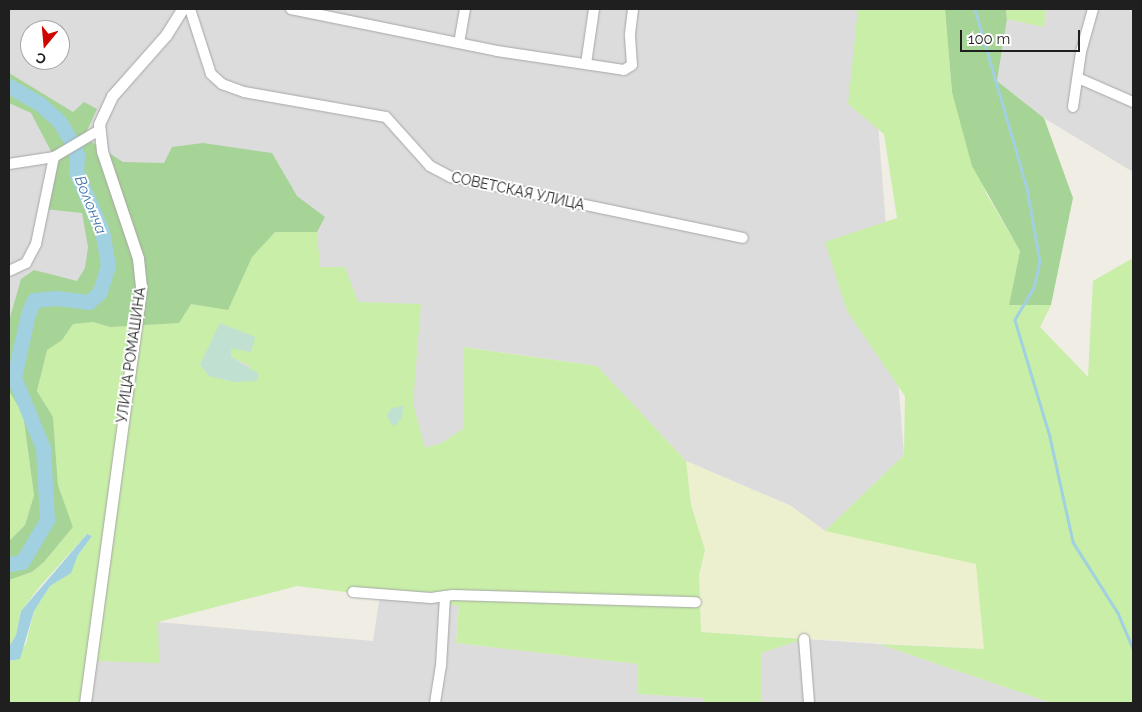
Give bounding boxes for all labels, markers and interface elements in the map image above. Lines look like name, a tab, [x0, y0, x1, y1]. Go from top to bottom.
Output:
north arrow	[20, 20, 70, 70]
scale bar	[962, 20, 1082, 52]
text: 100 m	[968, 30, 1010, 48]
text: С	[34, 49, 48, 67]
street label: СОВЕТСКАЯ УЛИЦА	[450, 169, 586, 213]
water label: Волонча	[70, 173, 110, 237]
street label: УЛИЦА РОМАШИНА	[113, 286, 149, 424]

